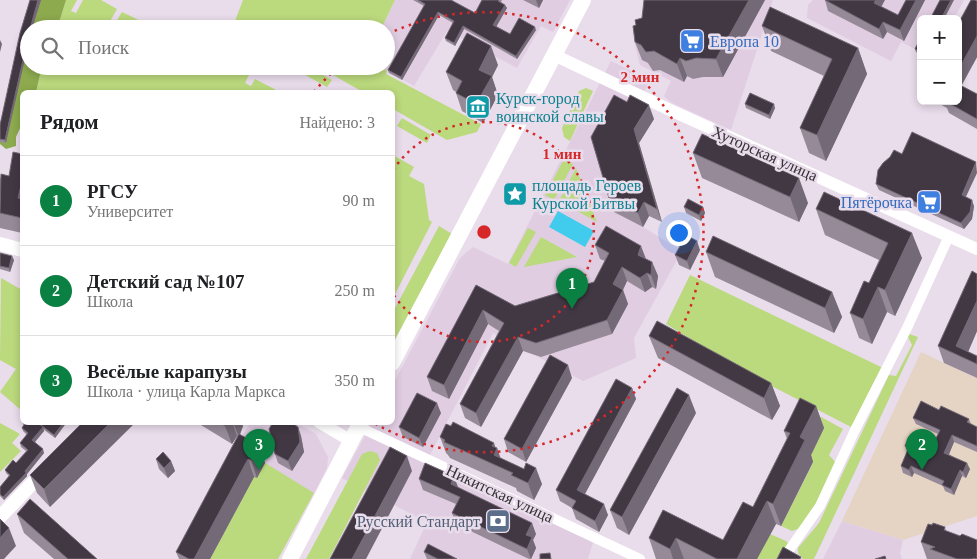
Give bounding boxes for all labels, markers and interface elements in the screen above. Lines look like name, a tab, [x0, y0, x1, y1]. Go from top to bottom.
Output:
map controls	[917, 15, 962, 105]
button: +	[917, 15, 962, 60]
search box	[20, 20, 395, 75]
supermarket icon: Европа 10	[679, 28, 705, 54]
place label: Европа 10	[710, 33, 779, 51]
icon: search	[38, 34, 66, 62]
text: Поиск	[78, 37, 129, 58]
button: −	[917, 60, 962, 105]
text: 2 мин	[621, 69, 660, 85]
place label: Курск-город воинской славы	[496, 90, 604, 125]
museum icon: Курск-город воинской славы	[465, 94, 491, 120]
text: Рядом	[40, 110, 99, 134]
text: Найдено: 3	[300, 114, 375, 131]
street label: Хуторская улица	[709, 123, 820, 185]
text: 1 мин	[543, 146, 582, 162]
place label: площадь Героев Курской Битвы	[532, 177, 642, 213]
text: РГСУ	[87, 181, 138, 202]
place icon: площадь Героев Курской Битвы	[502, 181, 528, 207]
supermarket icon: Пятёрочка	[916, 189, 942, 215]
text: 1	[52, 192, 60, 209]
text: 90 m	[343, 192, 375, 209]
place label: Пятёрочка	[841, 194, 912, 212]
text: Университет	[87, 203, 173, 220]
your location	[666, 220, 692, 246]
centre of rings	[475, 223, 493, 241]
pin: 1	[556, 268, 588, 309]
text: Детский сад №107	[87, 271, 244, 292]
text: 2	[52, 282, 60, 299]
text: 250 m	[335, 282, 375, 299]
text: Школа	[87, 293, 133, 310]
text: Весёлые карапузы	[87, 361, 247, 382]
text: 3	[52, 372, 60, 389]
text: 350 m	[335, 372, 375, 389]
text: Школа · улица Карла Маркса	[87, 383, 285, 400]
pin: 3	[243, 429, 275, 470]
pin: 2	[906, 429, 938, 470]
street label: Никитская улица	[443, 461, 556, 527]
bank icon: Русский Стандарт	[485, 508, 511, 534]
place label: Русский Стандарт	[357, 513, 480, 531]

